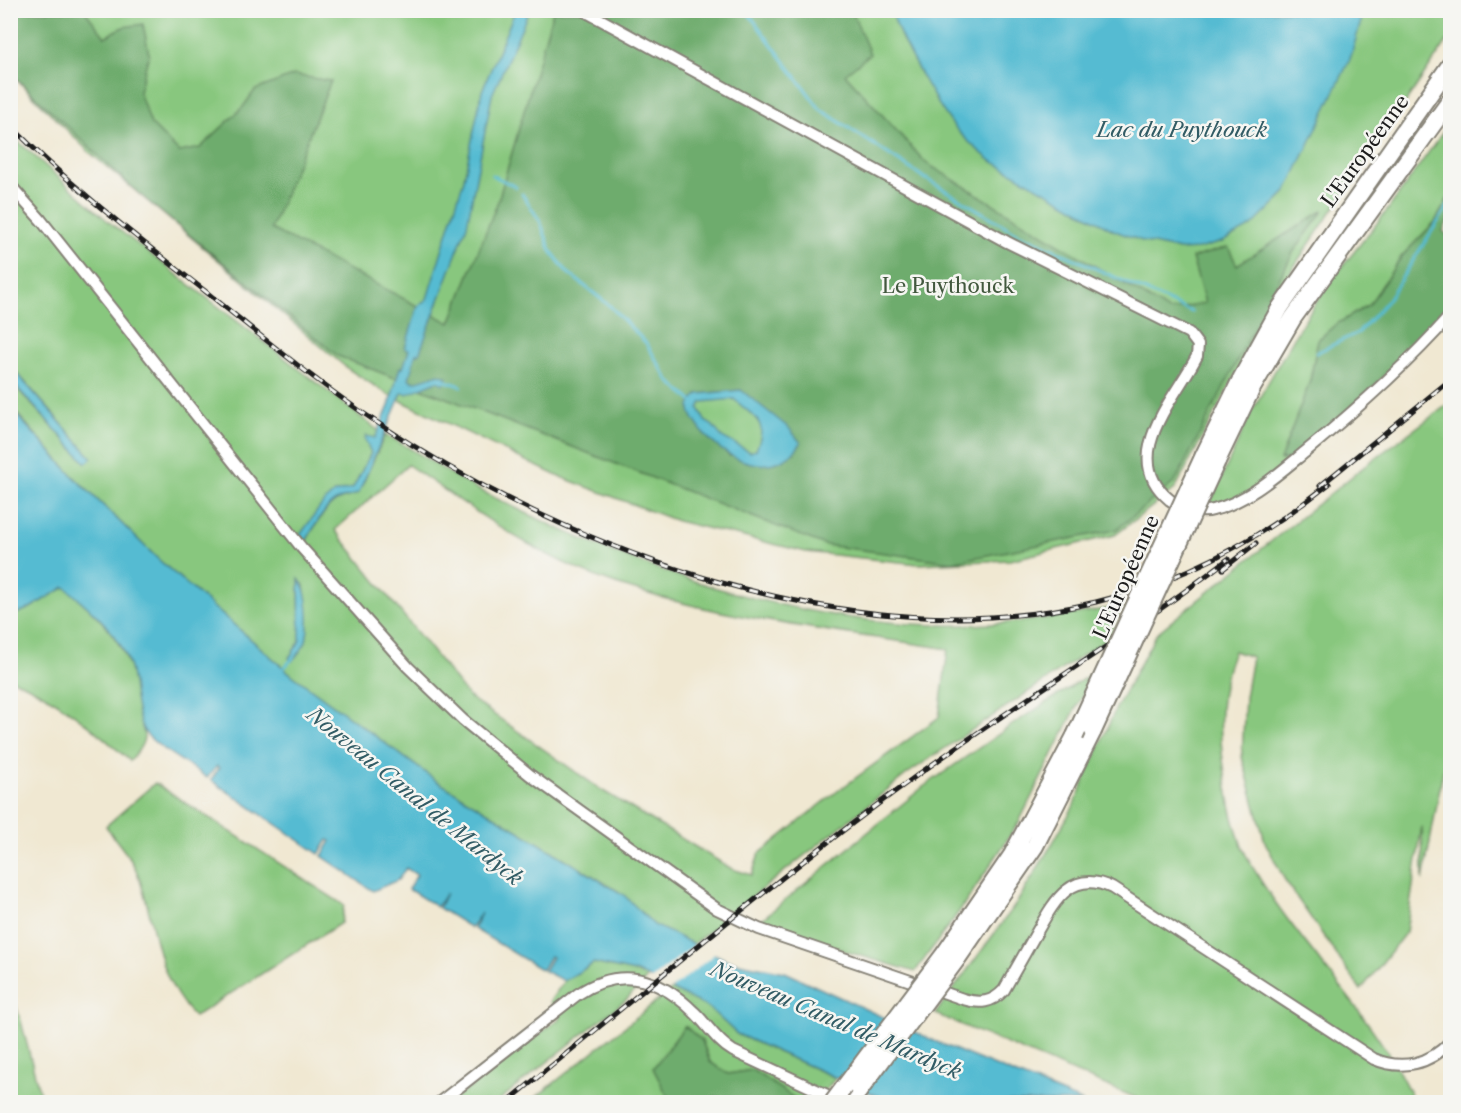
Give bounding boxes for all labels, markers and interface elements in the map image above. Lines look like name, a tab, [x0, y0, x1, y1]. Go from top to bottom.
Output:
street label: L'Européenne	[1316, 90, 1414, 212]
water label: Lac du Puythouck	[1095, 117, 1267, 142]
park label: Le Puythouck	[882, 274, 1016, 298]
street label: L'Européenne	[1088, 511, 1164, 643]
water label: Nouveau Canal de Mardyck	[301, 700, 528, 891]
water label: Nouveau Canal de Mardyck	[705, 955, 965, 1084]

